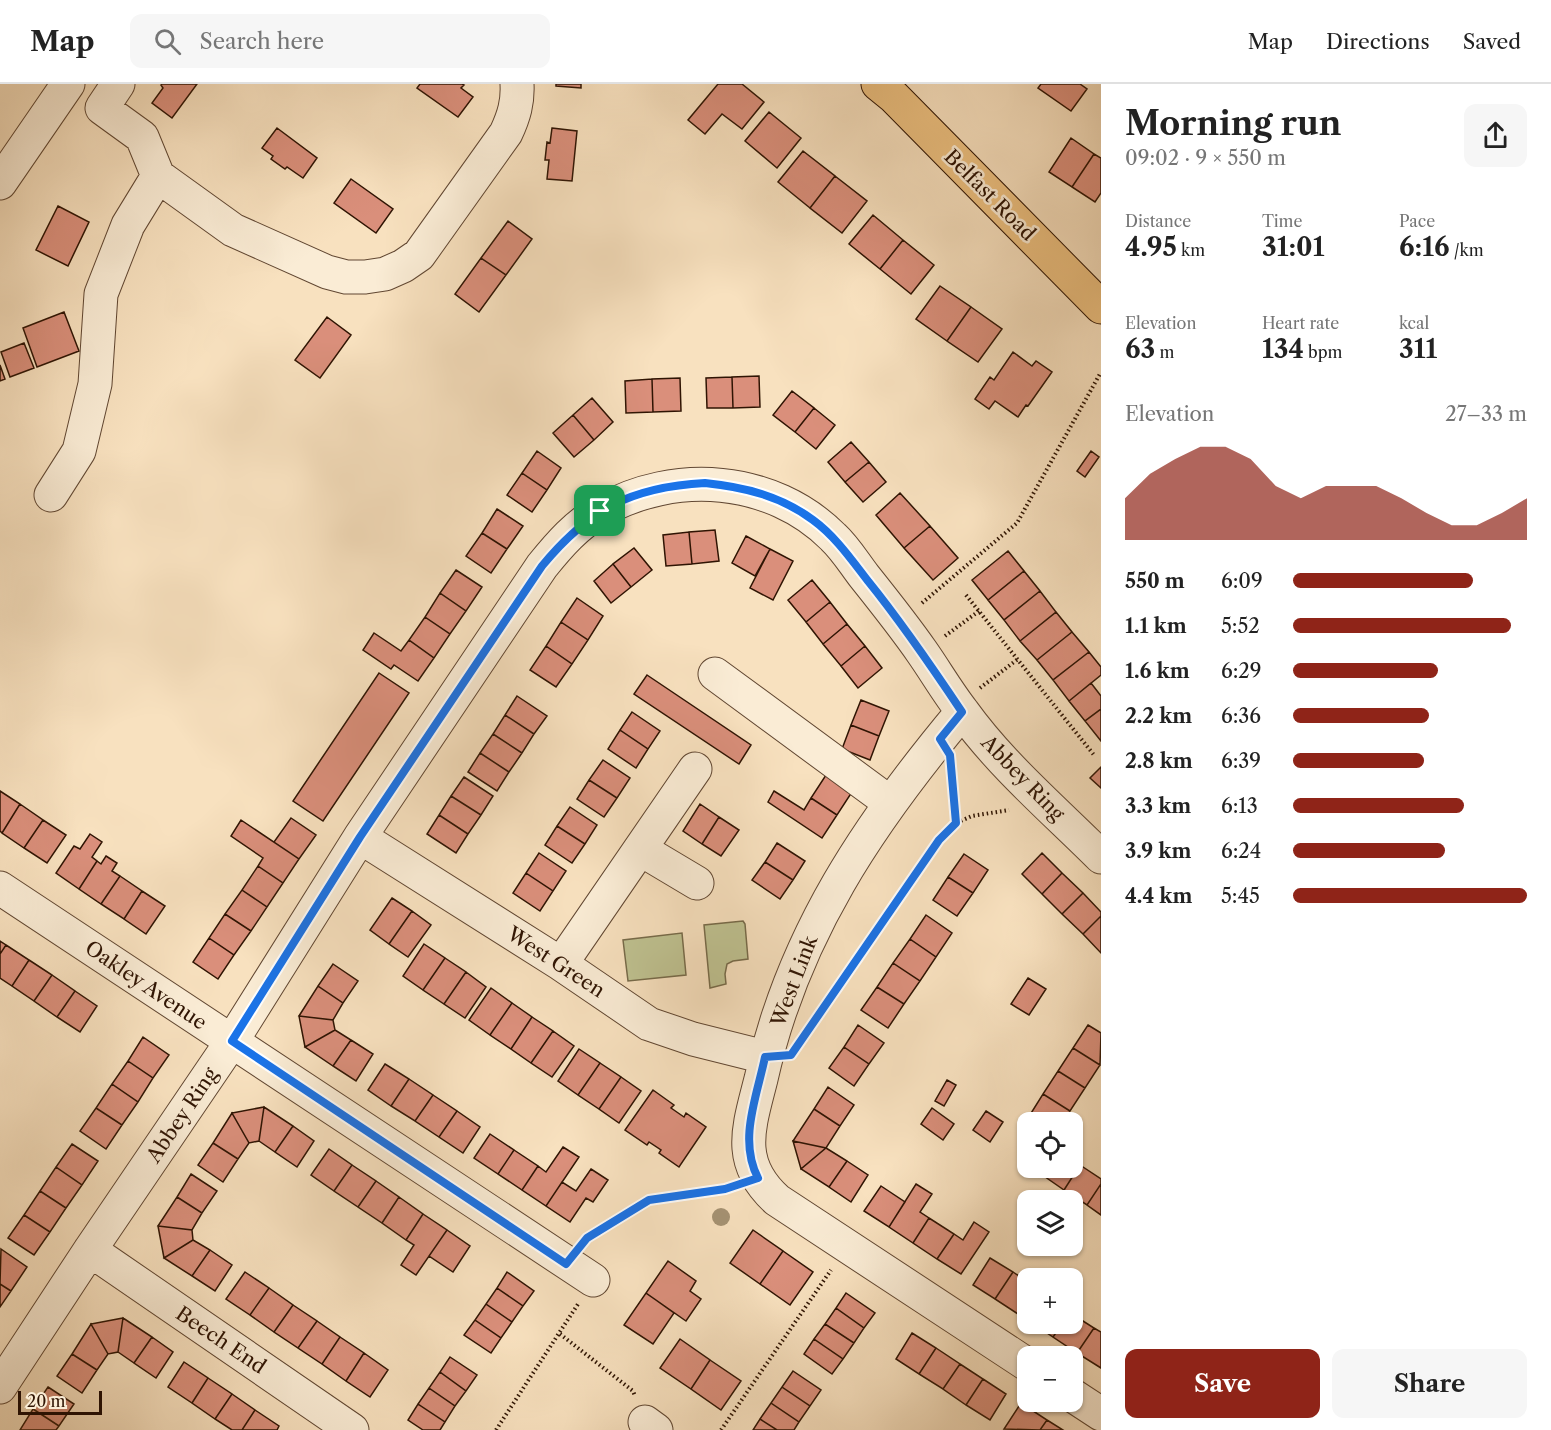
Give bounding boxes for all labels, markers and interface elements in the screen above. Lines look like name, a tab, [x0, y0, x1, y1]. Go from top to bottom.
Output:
search box	[130, 14, 550, 68]
text: Map	[30, 24, 94, 58]
icon: search	[151, 25, 184, 58]
text: Search here	[199, 28, 324, 55]
text: Map	[1248, 29, 1293, 54]
text: Directions	[1326, 29, 1430, 54]
text: Saved	[1463, 29, 1521, 54]
text: Morning run	[1125, 103, 1341, 144]
button: share	[1464, 104, 1527, 167]
street label: Belfast Road	[939, 144, 1041, 246]
text: 09:02 · 9 × 550 m	[1125, 146, 1286, 170]
text: Distance	[1125, 211, 1191, 231]
text: Time	[1262, 211, 1302, 231]
text: Pace	[1399, 211, 1435, 231]
text: 4.95	[1125, 231, 1177, 263]
text: 31:01	[1262, 231, 1324, 263]
text: 6:16	[1399, 231, 1450, 263]
text: km	[1177, 240, 1205, 260]
text: /km	[1450, 240, 1484, 260]
text: Elevation	[1125, 313, 1196, 333]
text: Heart rate	[1262, 313, 1339, 333]
text: kcal	[1399, 313, 1429, 333]
text: 63	[1125, 333, 1155, 365]
text: 134	[1262, 333, 1304, 365]
text: 311	[1399, 333, 1437, 365]
text: m	[1155, 342, 1174, 362]
text: bpm	[1304, 342, 1342, 362]
text: Elevation	[1125, 402, 1214, 426]
text: 27–33 m	[1445, 402, 1527, 426]
pin	[574, 485, 625, 536]
icon: arrive	[583, 494, 616, 527]
text: 550 m	[1125, 569, 1185, 593]
text: 6:09	[1221, 569, 1263, 593]
text: 1.1 km	[1125, 614, 1187, 638]
text: 5:52	[1221, 614, 1260, 638]
text: 1.6 km	[1125, 659, 1190, 683]
text: 6:29	[1221, 659, 1262, 683]
text: 2.2 km	[1125, 704, 1192, 728]
text: 6:36	[1221, 704, 1261, 728]
street label: Abbey Ring	[976, 730, 1070, 826]
text: 2.8 km	[1125, 749, 1193, 773]
text: 6:39	[1221, 749, 1261, 773]
text: 3.3 km	[1125, 794, 1191, 818]
text: 6:13	[1221, 794, 1258, 818]
text: 3.9 km	[1125, 839, 1191, 863]
text: 6:24	[1221, 839, 1261, 863]
text: 4.4 km	[1125, 884, 1192, 908]
text: 5:45	[1221, 884, 1260, 908]
street label: West Green	[502, 921, 610, 1003]
street label: West Link	[765, 931, 823, 1031]
street label: Oakley Avenue	[81, 935, 211, 1035]
street label: Abbey Ring	[141, 1063, 223, 1168]
map controls	[1017, 1112, 1083, 1412]
button: locate	[1017, 1112, 1083, 1178]
button: layers	[1017, 1190, 1083, 1256]
button: +	[1017, 1268, 1083, 1334]
street label: Beech End	[172, 1301, 270, 1379]
button: −	[1017, 1346, 1083, 1412]
button: Save	[1125, 1349, 1320, 1418]
button: Share	[1332, 1349, 1527, 1418]
scale bar	[18, 1388, 102, 1416]
text: 20 m	[27, 1391, 66, 1411]

